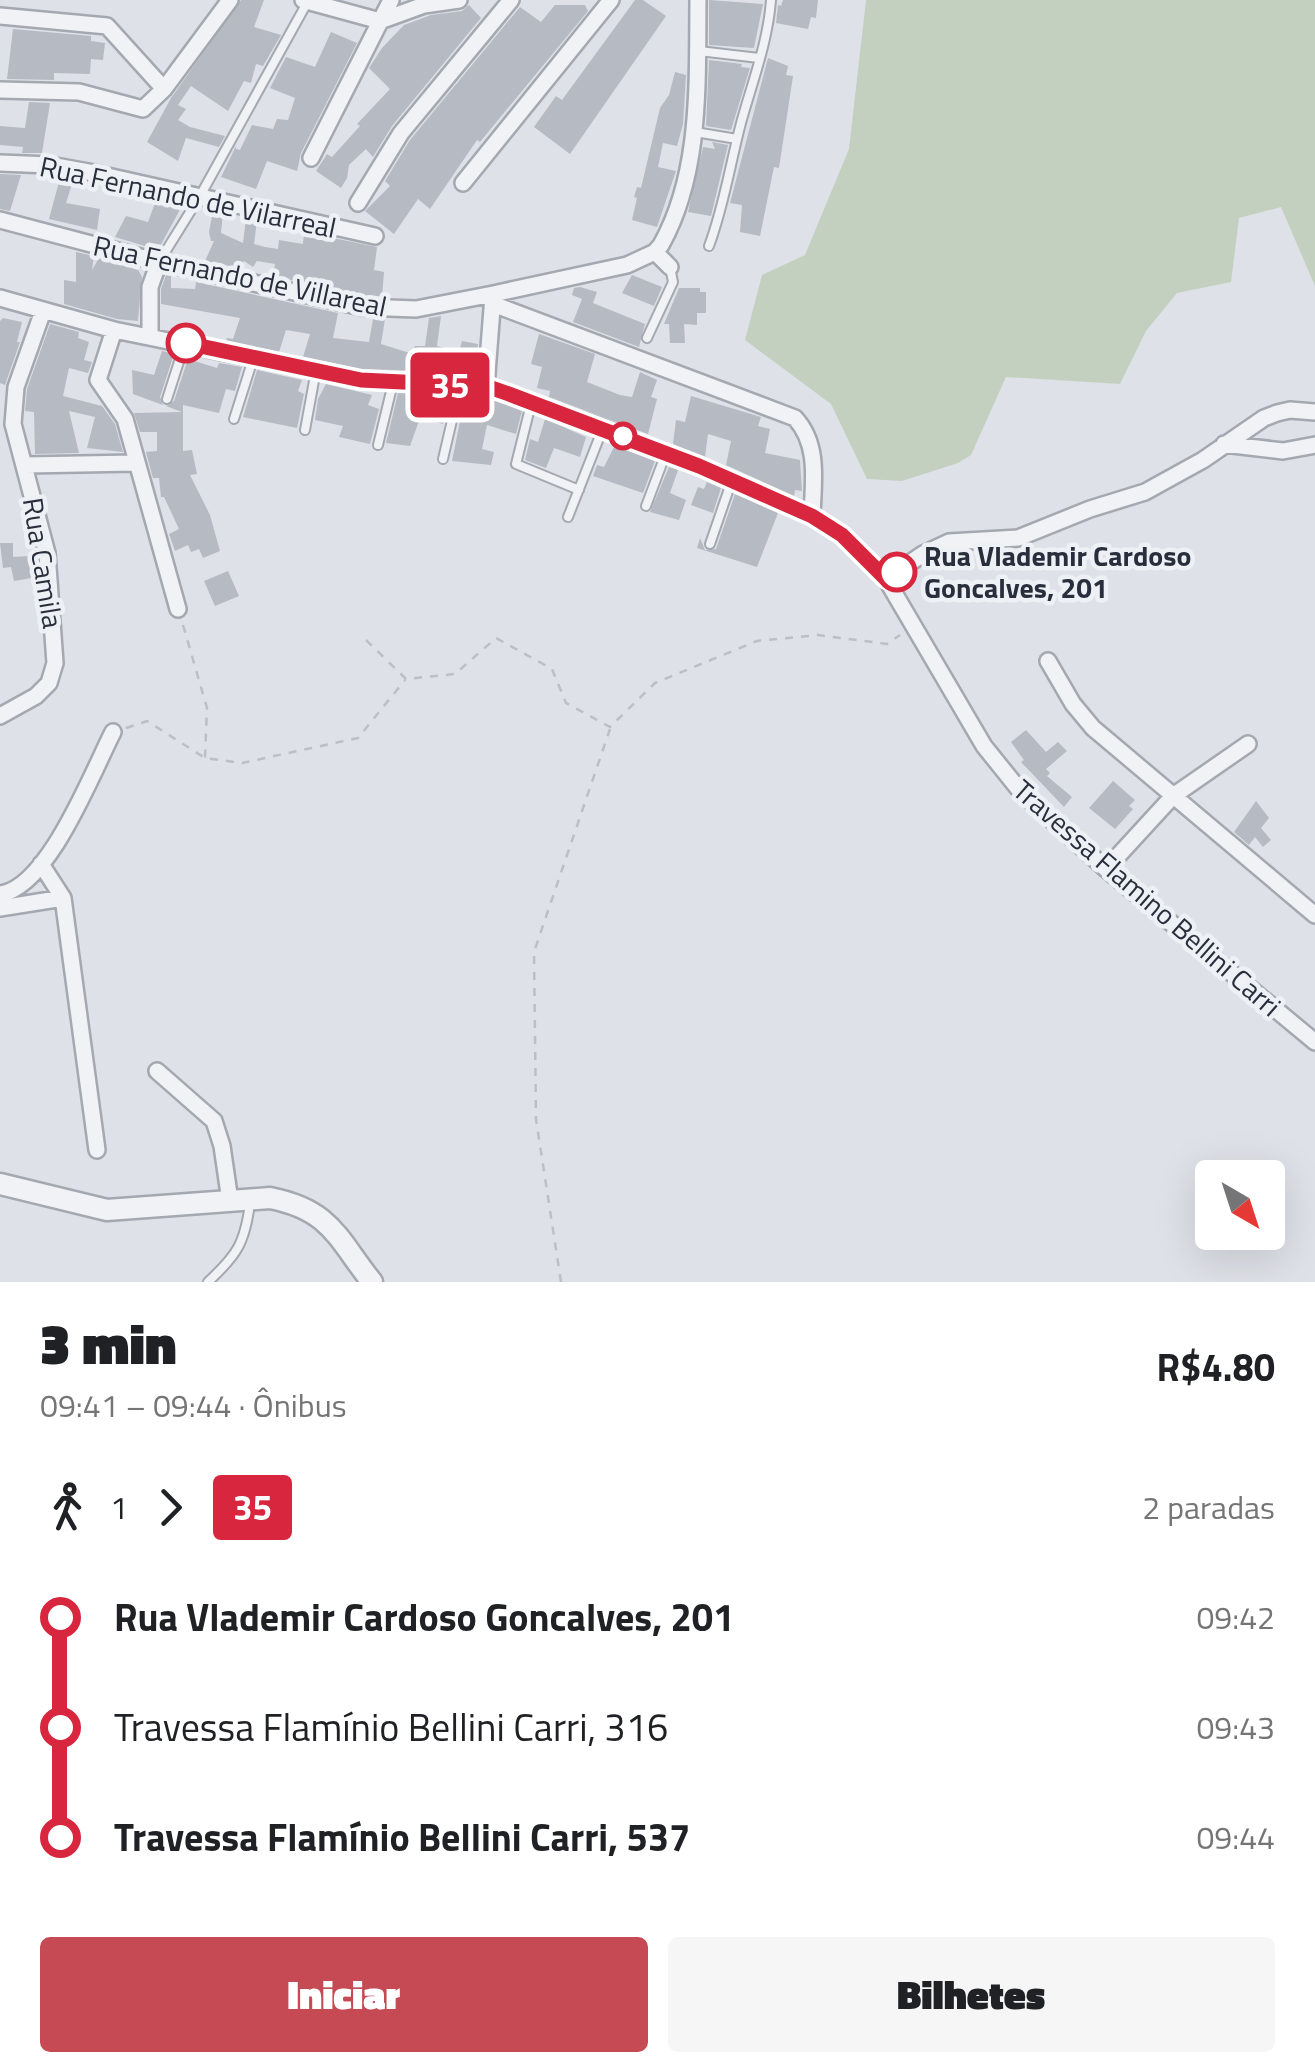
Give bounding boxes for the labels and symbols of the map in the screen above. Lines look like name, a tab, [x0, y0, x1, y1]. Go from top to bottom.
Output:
street label: Rua Fernando de Vilarreal	[36, 144, 340, 249]
street label: Rua Fernando de Villareal	[90, 223, 391, 328]
unlabelled marker	[167, 324, 205, 362]
line badge: 35	[405, 352, 495, 418]
unlabelled marker	[610, 423, 636, 449]
street label: Rua Camila	[12, 495, 75, 631]
place label: Rua Vlademir Cardoso Goncalves, 201	[924, 534, 1191, 609]
marker: Rua Vlademir Cardoso Goncalves, 201	[878, 553, 916, 591]
street label: Travessa Flamino Bellini Carri	[1004, 769, 1291, 1026]
north arrow	[1195, 1160, 1285, 1250]

